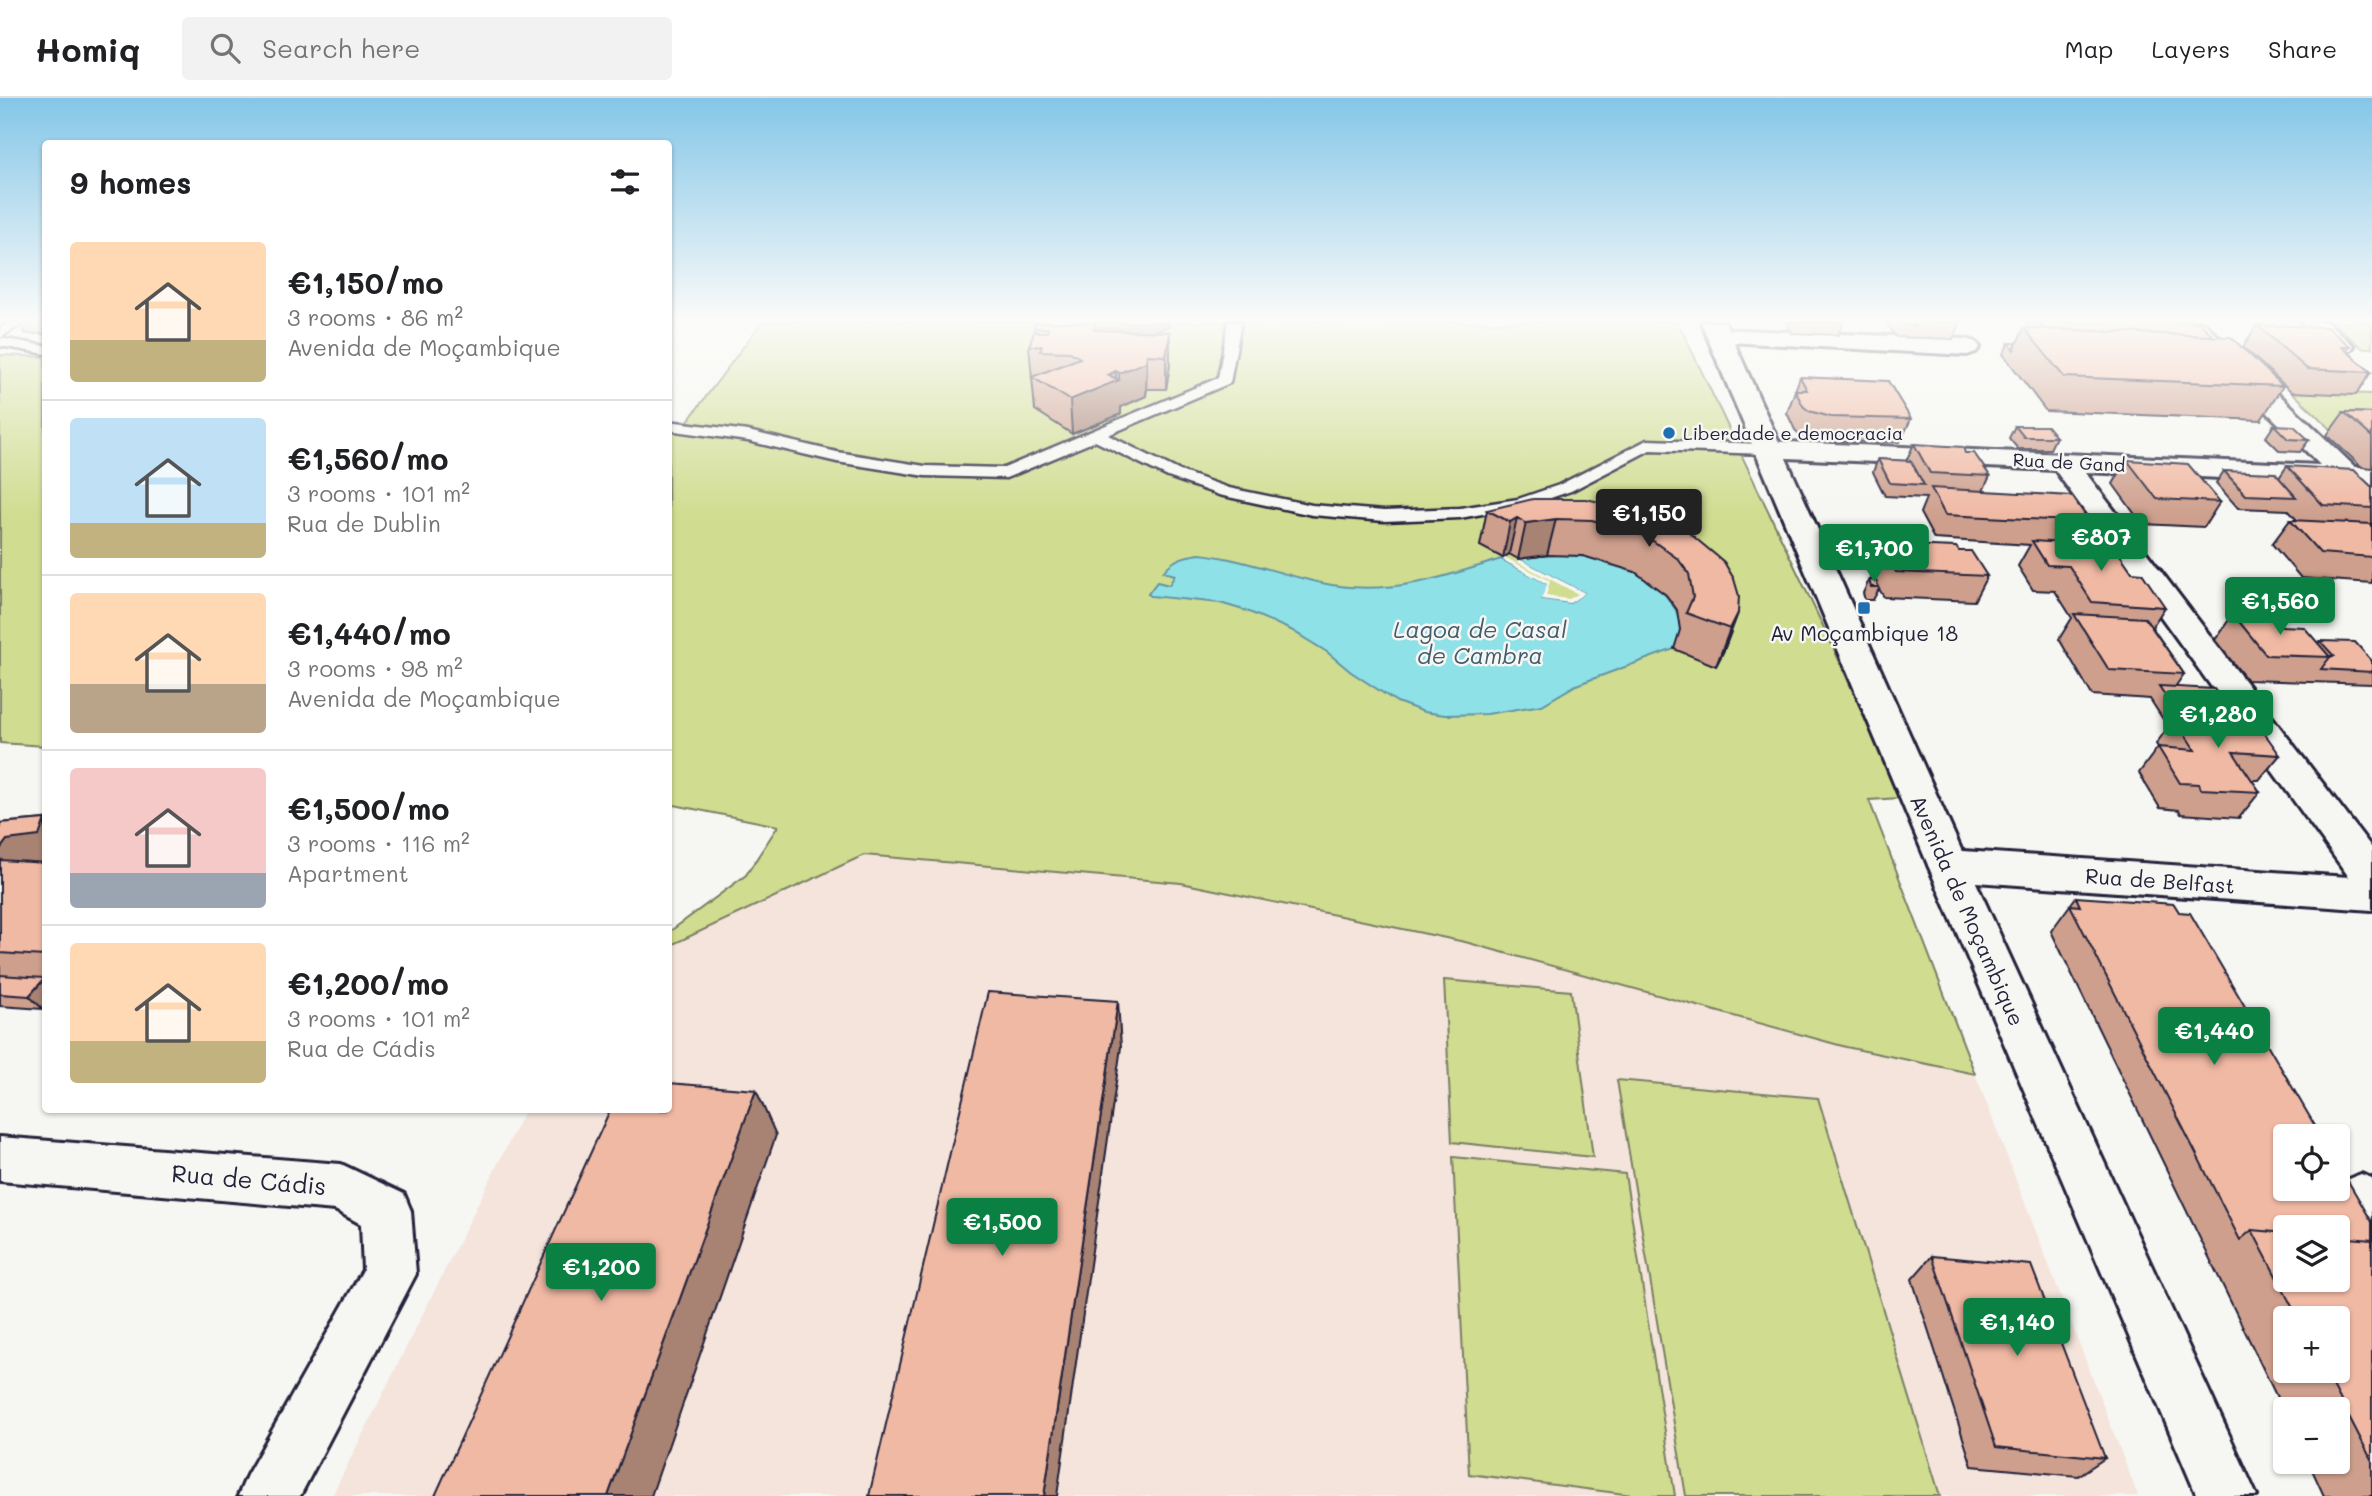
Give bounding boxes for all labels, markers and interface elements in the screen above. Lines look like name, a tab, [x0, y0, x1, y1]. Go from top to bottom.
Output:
search box	[182, 17, 672, 80]
text: Homiq	[35, 27, 140, 70]
icon: search	[206, 29, 244, 67]
text: Search here	[262, 31, 420, 65]
text: Map	[2065, 33, 2113, 64]
text: Layers	[2151, 33, 2230, 64]
text: Share	[2268, 33, 2337, 64]
text: 9 homes	[70, 162, 191, 202]
icon: filters	[606, 163, 644, 201]
text: €1,150/mo	[287, 262, 443, 302]
icon: home	[126, 270, 210, 354]
text: 3 rooms · 86 m²	[287, 302, 463, 332]
text: Avenida de Moçambique	[287, 332, 561, 362]
place label: Liberdade e democracia	[1683, 421, 1903, 445]
marker: Liberdade e democracia	[1661, 425, 1677, 441]
text: €1,560/mo	[287, 438, 448, 478]
icon: home	[126, 446, 210, 530]
street label: Rua de Gand	[2012, 447, 2126, 477]
text: 3 rooms · 101 m²	[287, 478, 470, 508]
pin: €1,150	[1592, 490, 1706, 549]
text: €1,150	[1612, 497, 1686, 527]
text: Rua de Dublin	[287, 508, 441, 538]
pin: €807	[2060, 514, 2142, 573]
text: €807	[2071, 521, 2131, 551]
pin: €1,700	[1817, 524, 1931, 584]
text: €1,700	[1835, 532, 1913, 562]
pin: €1,560	[2223, 578, 2337, 637]
text: €1,560	[2241, 585, 2319, 615]
marker: Av Moçambique 18	[1856, 600, 1872, 616]
text: €1,440/mo	[287, 613, 451, 653]
water label: Lagoa de Casal de Cambra	[1393, 614, 1567, 670]
place label: Av Moçambique 18	[1770, 619, 1958, 646]
icon: home	[126, 621, 210, 705]
text: 3 rooms · 98 m²	[287, 653, 463, 683]
text: Avenida de Moçambique	[287, 683, 561, 713]
pin: €1,280	[2161, 690, 2275, 750]
text: €1,280	[2179, 698, 2257, 728]
text: €1,500/mo	[287, 788, 449, 828]
street label: Avenida de Moçambique	[1905, 790, 2031, 1030]
icon: home	[126, 796, 210, 880]
text: 3 rooms · 116 m²	[287, 828, 470, 858]
text: Apartment	[287, 858, 409, 888]
street label: Rua de Belfast	[2084, 861, 2236, 899]
text: €1,200/mo	[287, 963, 449, 1003]
icon: home	[126, 971, 210, 1055]
text: 3 rooms · 101 m²	[287, 1003, 470, 1033]
pin: €1,440	[2157, 1007, 2271, 1067]
text: €1,440	[2174, 1015, 2254, 1045]
text: Rua de Cádis	[287, 1033, 436, 1063]
map controls	[2273, 1124, 2350, 1474]
button: locate	[2273, 1124, 2350, 1201]
street label: Rua de Cádis	[170, 1157, 328, 1201]
pin: €1,500	[945, 1198, 1059, 1258]
text: €1,500	[963, 1206, 1041, 1236]
button: layers	[2273, 1215, 2350, 1292]
pin: €1,200	[544, 1244, 658, 1303]
text: €1,200	[562, 1251, 640, 1281]
pin: €1,140	[1960, 1298, 2074, 1358]
text: €1,140	[1979, 1306, 2055, 1336]
button: +	[2273, 1306, 2350, 1383]
button: −	[2273, 1397, 2350, 1474]

